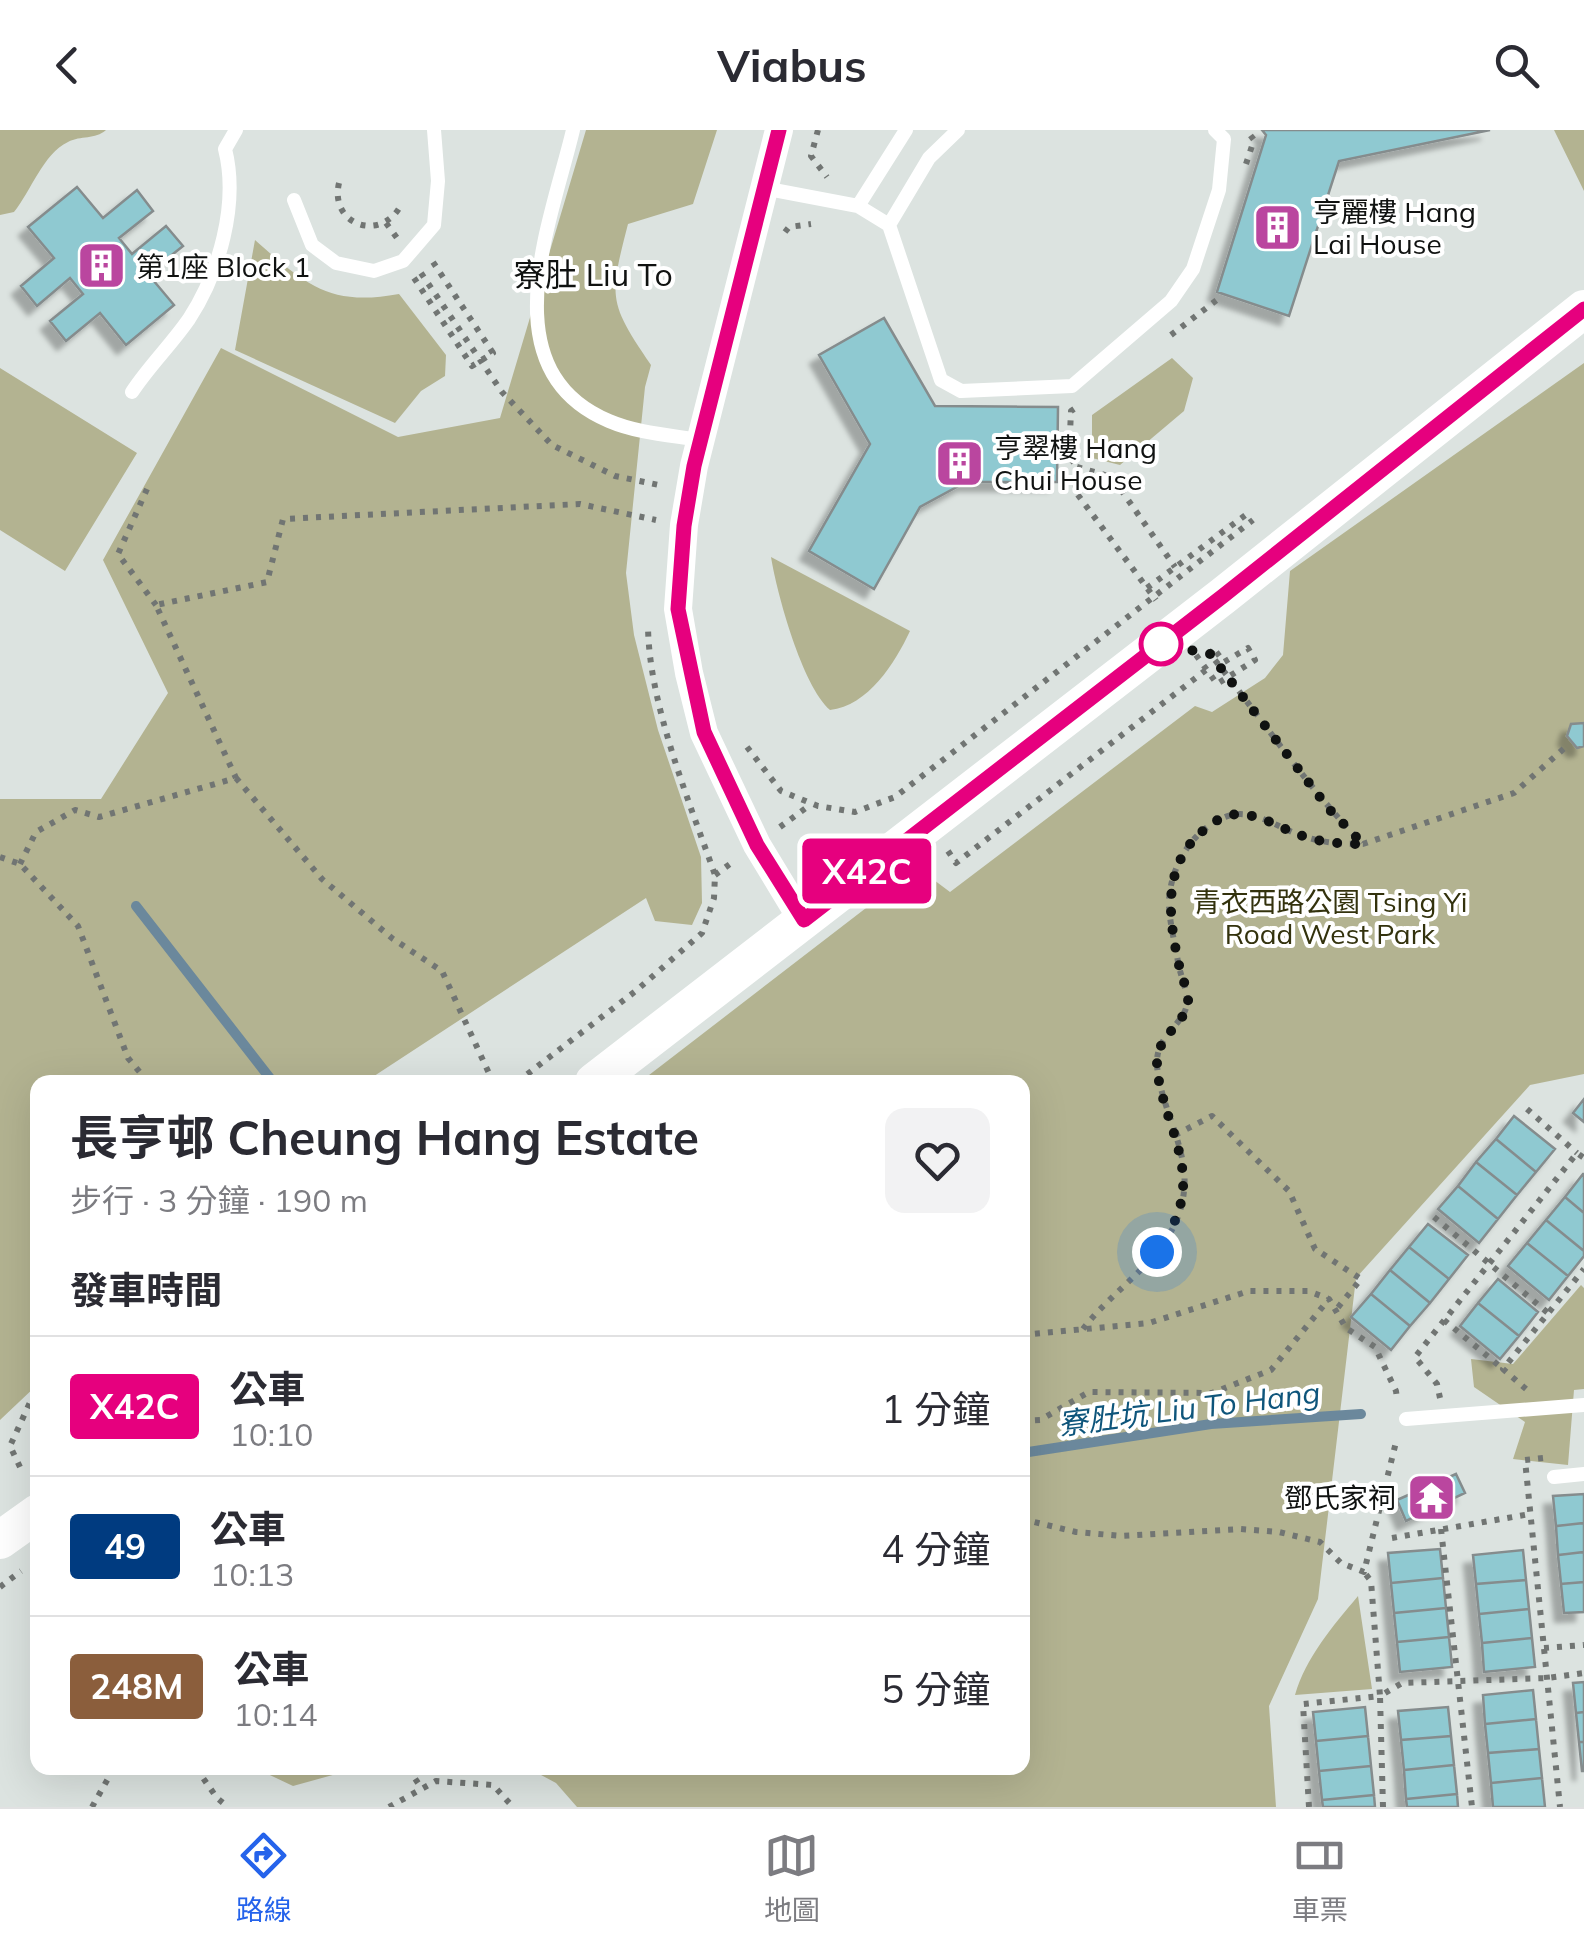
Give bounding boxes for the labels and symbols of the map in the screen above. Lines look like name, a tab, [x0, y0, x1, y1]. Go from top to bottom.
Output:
place label: 亨麗樓 Hang Lai House	[1313, 194, 1476, 261]
building icon: 亨麗樓 Hang Lai House	[1252, 201, 1304, 253]
building icon: 第1座 Block 1	[75, 240, 127, 292]
place label: 第1座 Block 1	[136, 249, 310, 284]
district label: 寮肚 Liu To	[513, 254, 673, 294]
place label: 亨翠樓 Hang Chui House	[994, 430, 1157, 497]
building icon: 亨翠樓 Hang Chui House	[933, 437, 985, 489]
unlabelled marker	[1140, 623, 1182, 665]
line badge: X42C	[797, 838, 937, 904]
park label: 青衣西路公園 Tsing Yi Road West Park	[1193, 884, 1467, 951]
your location	[1132, 1227, 1182, 1277]
water label: 寮肚坑 Liu To Hang	[1056, 1373, 1322, 1443]
temple icon: 鄧氏家祠	[1405, 1471, 1457, 1523]
place label: 鄧氏家祠	[1284, 1480, 1396, 1515]

